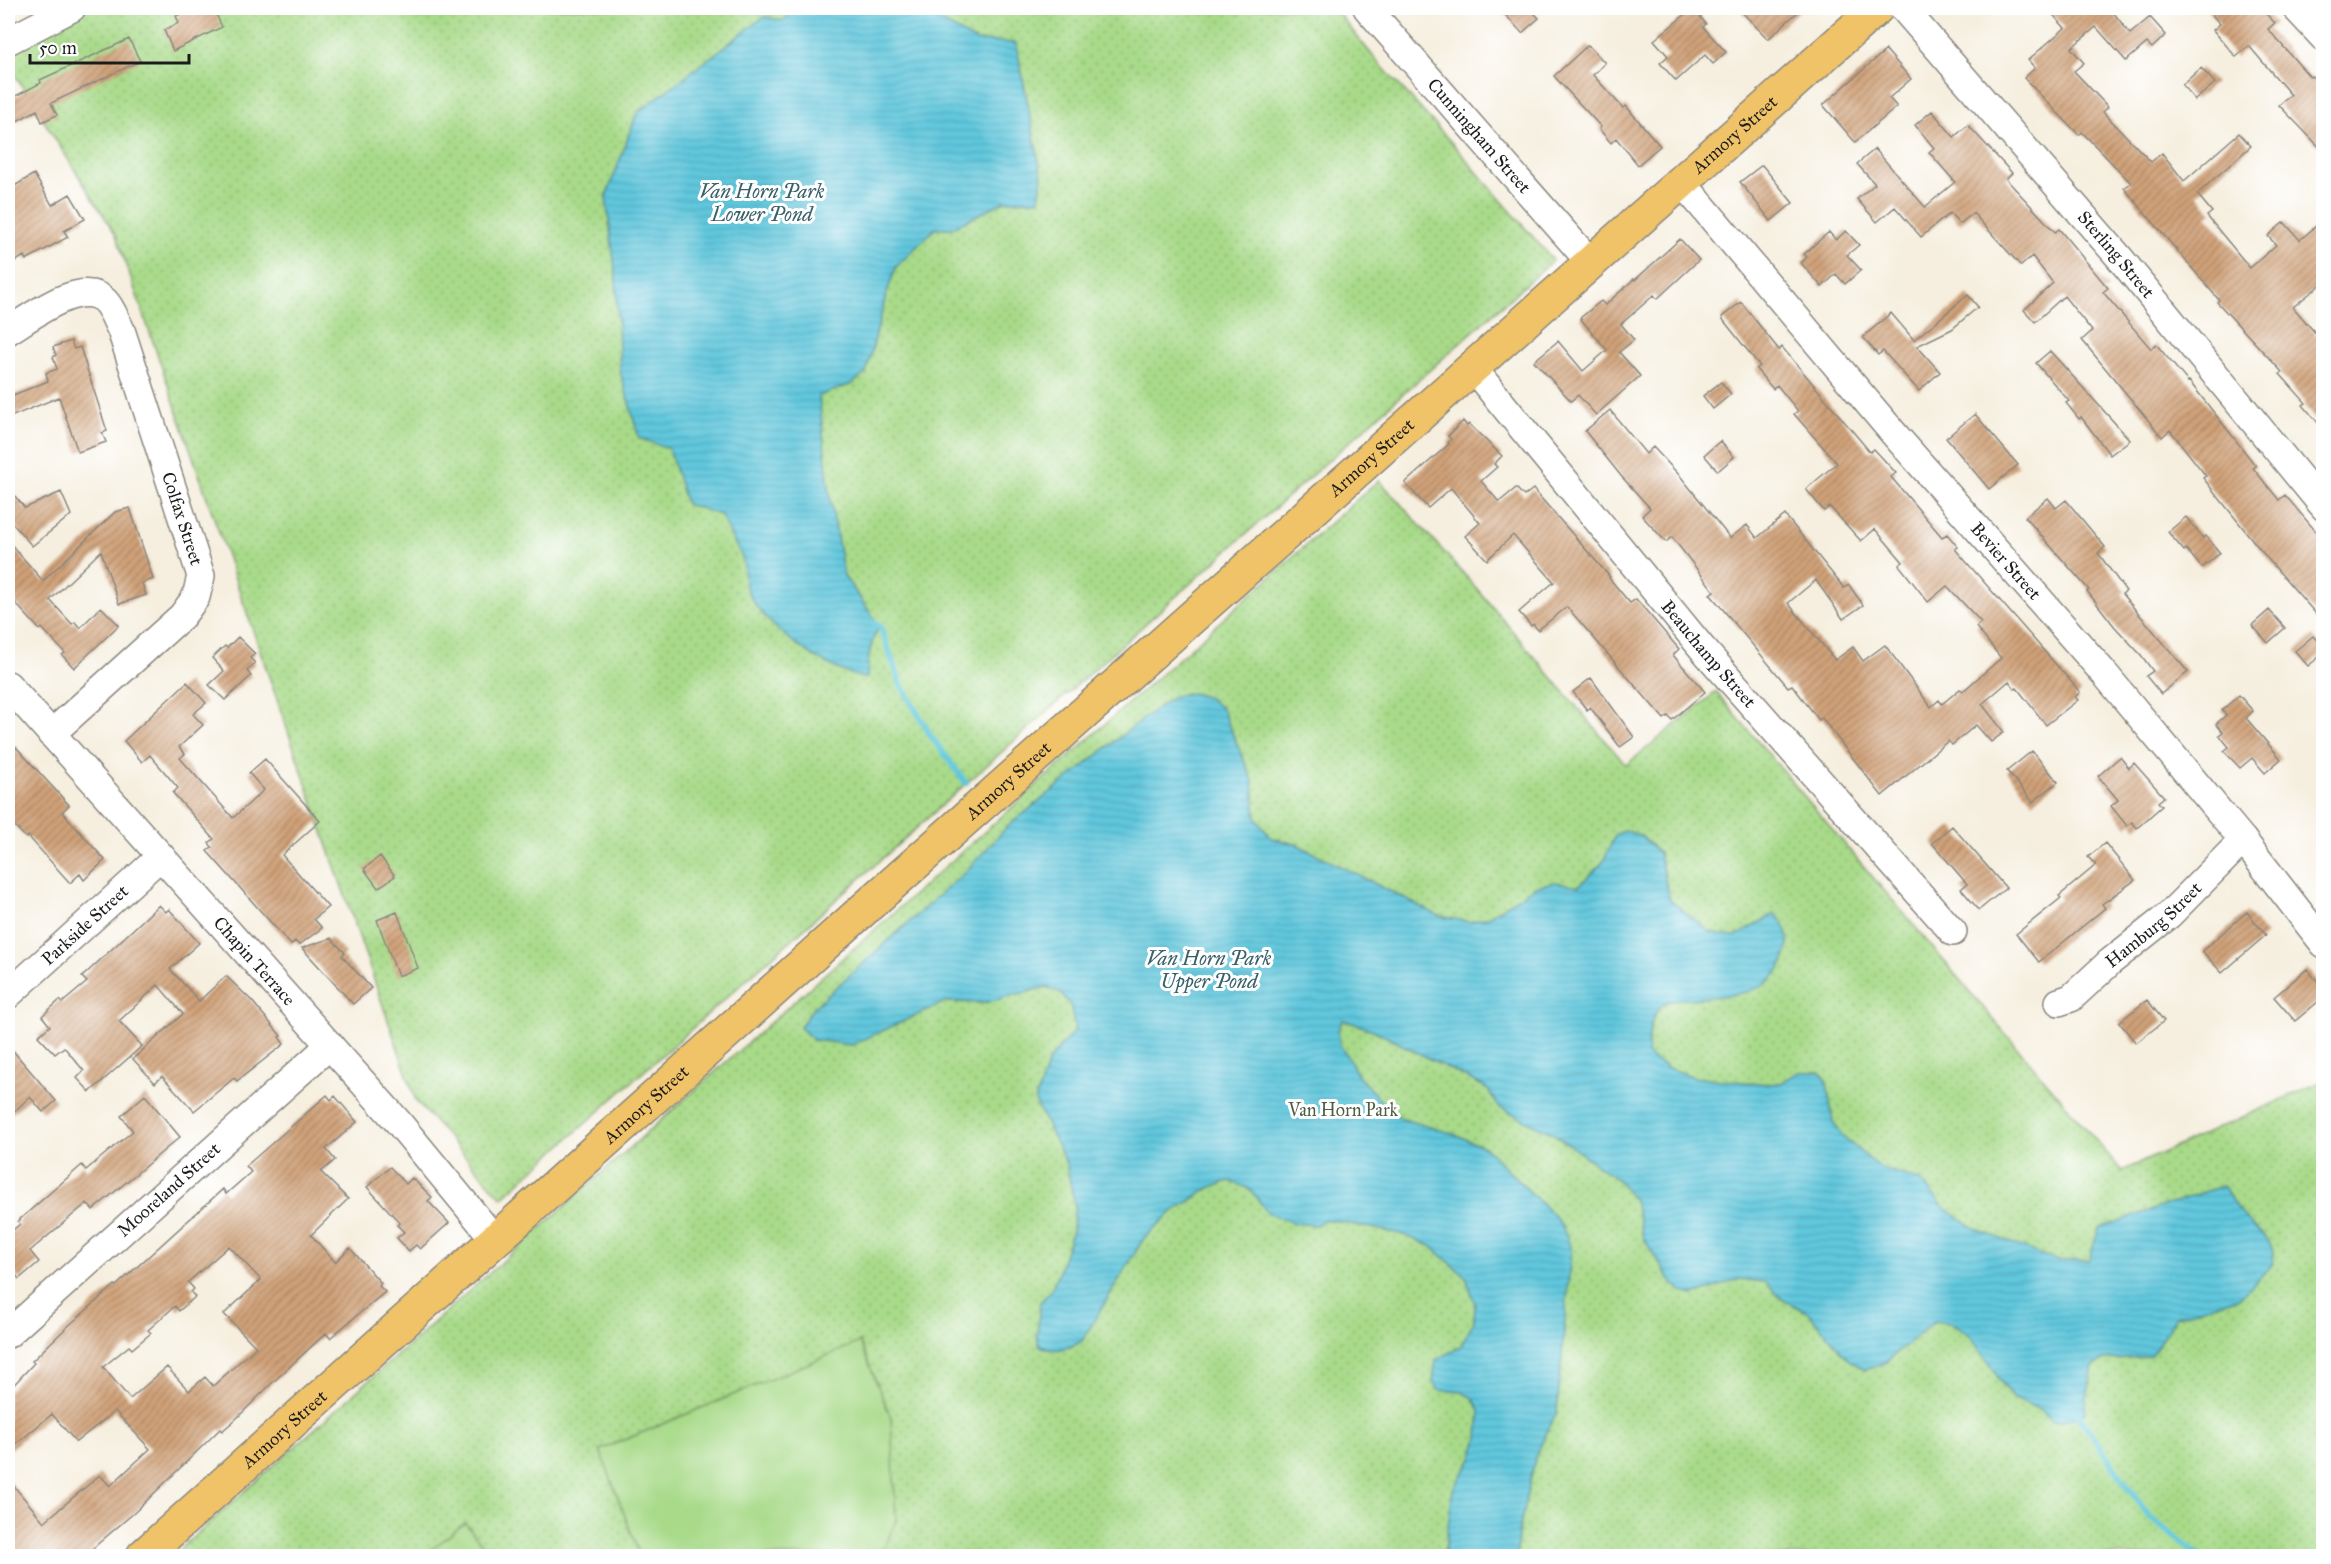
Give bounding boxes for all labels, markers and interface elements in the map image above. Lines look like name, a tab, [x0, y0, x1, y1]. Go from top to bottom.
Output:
scale bar	[30, 27, 189, 65]
text: 50 m	[39, 37, 77, 59]
street label: Cunningham Street	[1423, 74, 1536, 198]
street label: Armory Street	[1687, 90, 1782, 179]
water label: Van Horn Park Lower Pond	[700, 179, 825, 226]
street label: Sterling Street	[2073, 206, 2160, 303]
street label: Armory Street	[1324, 413, 1419, 502]
street label: Colfax Street	[157, 469, 208, 569]
street label: Bevier Street	[1966, 518, 2046, 605]
street label: Beauchamp Street	[1656, 596, 1761, 713]
street label: Armory Street	[960, 736, 1056, 825]
street label: Hamburg Street	[2101, 877, 2207, 972]
street label: Parkside Street	[37, 880, 133, 970]
street label: Chapin Terrace	[209, 912, 300, 1010]
water label: Van Horn Park Upper Pond	[1147, 946, 1272, 994]
street label: Armory Street	[598, 1060, 694, 1149]
park label: Van Horn Park	[1287, 1099, 1399, 1121]
street label: Mooreland Street	[113, 1137, 225, 1242]
street label: Armory Street	[237, 1385, 332, 1474]

